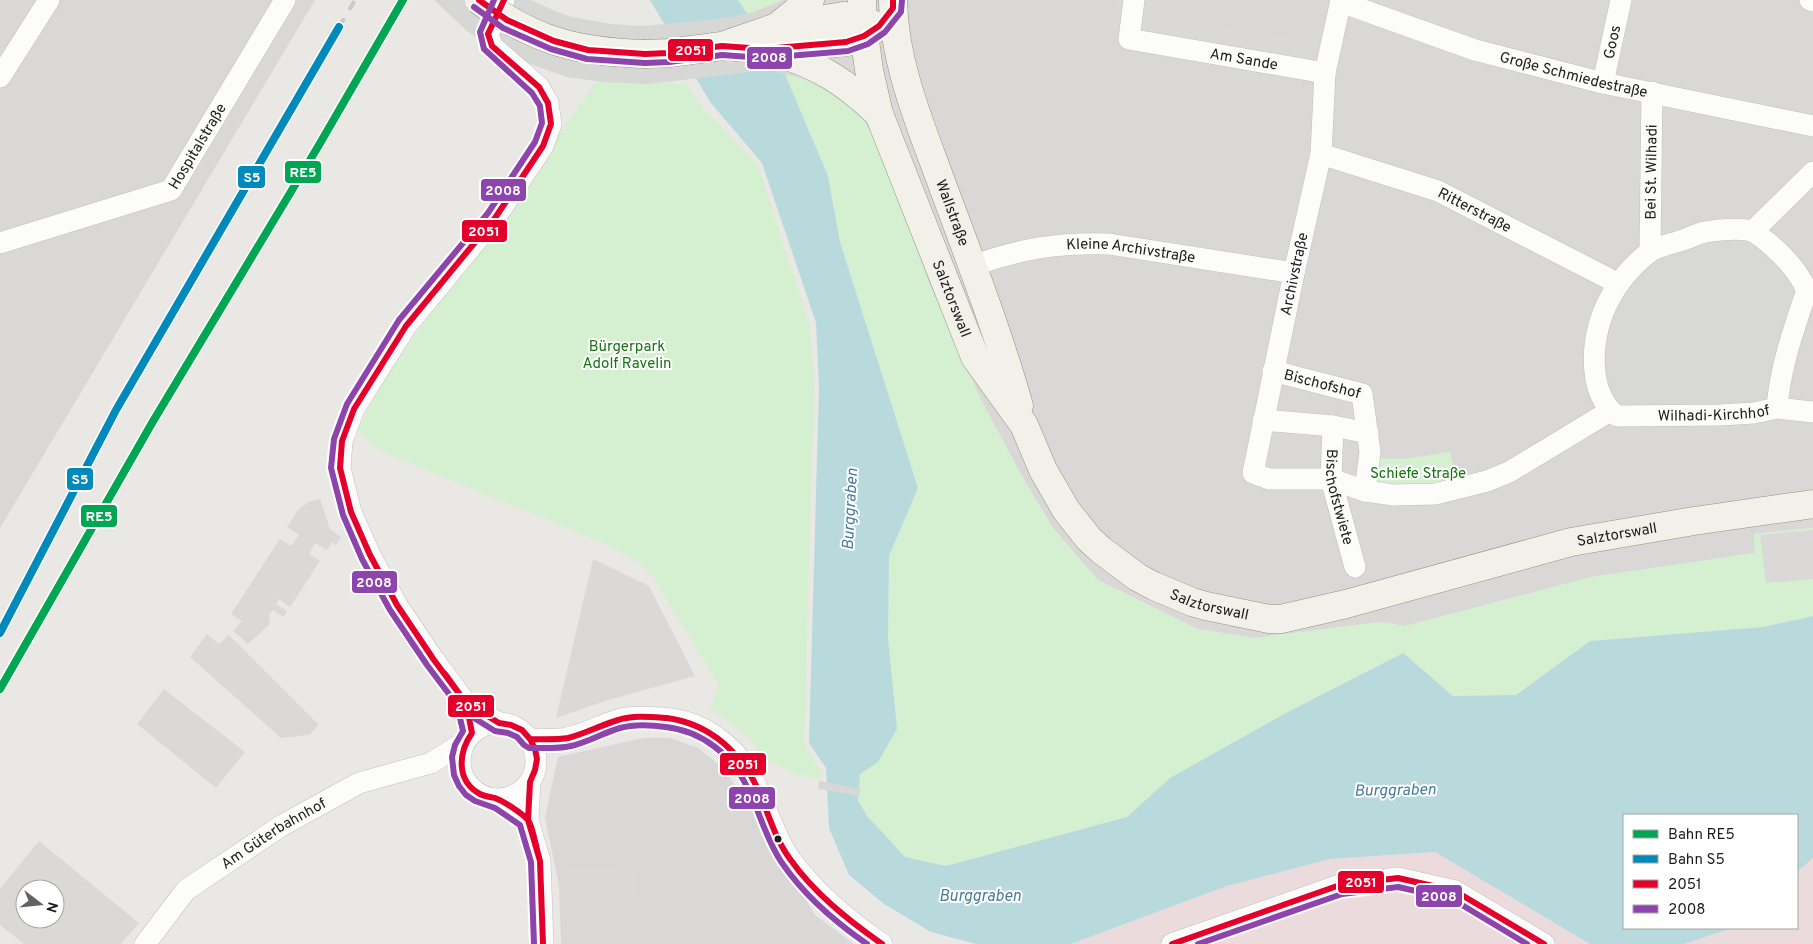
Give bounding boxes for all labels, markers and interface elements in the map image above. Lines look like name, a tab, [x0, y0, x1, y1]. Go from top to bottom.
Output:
street label: Goos	[1600, 24, 1626, 61]
line badge: 2051	[667, 38, 714, 62]
text: 2051	[675, 43, 707, 60]
street label: Am Sande	[1208, 45, 1279, 76]
line badge: 2008	[746, 46, 793, 70]
street label: Große Schmiedestraße	[1497, 49, 1649, 103]
text: 2008	[751, 50, 787, 67]
street label: Hospitalstraße	[165, 100, 232, 194]
street label: Bei St. Wilhadi	[1642, 124, 1663, 220]
line badge: RE5	[284, 160, 322, 184]
line badge: S5	[237, 165, 266, 189]
text: RE5	[290, 165, 316, 182]
text: S5	[243, 170, 261, 187]
street label: Wallstraße	[930, 177, 972, 249]
line badge: 2008	[480, 178, 527, 202]
text: 2008	[485, 183, 521, 200]
street label: Ritterstraße	[1434, 184, 1514, 238]
line badge: 2051	[461, 219, 508, 243]
text: 2051	[468, 224, 500, 241]
street label: Archivstraße	[1277, 231, 1314, 318]
street label: Kleine Archivstraße	[1066, 236, 1196, 268]
street label: Salztorswall	[927, 258, 974, 340]
park label: Bürgerpark Adolf Ravelin	[583, 338, 671, 374]
street label: Bischofshof	[1282, 366, 1362, 404]
street label: Wilhadi-Kirchhof	[1658, 402, 1772, 427]
street label: Bischofstwiete	[1320, 449, 1357, 547]
park label: Schiefe Straße	[1370, 465, 1466, 484]
line badge: S5	[66, 467, 94, 491]
water label: Burggraben	[839, 467, 863, 550]
text: S5	[71, 472, 89, 489]
line badge: RE5	[80, 504, 118, 528]
text: RE5	[86, 509, 112, 526]
street label: Salztorswall	[1576, 519, 1659, 552]
line badge: 2008	[351, 570, 398, 594]
text: 2008	[356, 575, 392, 592]
street label: Salztorswall	[1167, 586, 1250, 626]
line badge: 2051	[447, 694, 495, 718]
text: 2051	[455, 699, 487, 716]
line badge: 2051	[719, 752, 767, 776]
text: 2051	[727, 757, 759, 774]
water label: Burggraben	[1354, 780, 1436, 802]
line badge: 2008	[728, 786, 776, 810]
text: 2008	[734, 791, 770, 808]
street label: Am Güterbahnhof	[218, 795, 330, 875]
legend	[1623, 814, 1798, 929]
text: Bahn RE5	[1668, 826, 1735, 845]
unlabelled marker	[773, 834, 783, 844]
text: Bahn S5	[1668, 851, 1725, 870]
line badge: 2051	[1337, 870, 1385, 894]
text: 2051	[1345, 875, 1377, 892]
text: 2051	[1668, 876, 1702, 895]
north arrow	[15, 879, 65, 929]
line badge: 2008	[1415, 884, 1463, 908]
water label: Burggraben	[939, 887, 1021, 907]
text: 2008	[1421, 889, 1457, 906]
text: N	[41, 900, 61, 914]
text: 2008	[1668, 901, 1706, 920]

